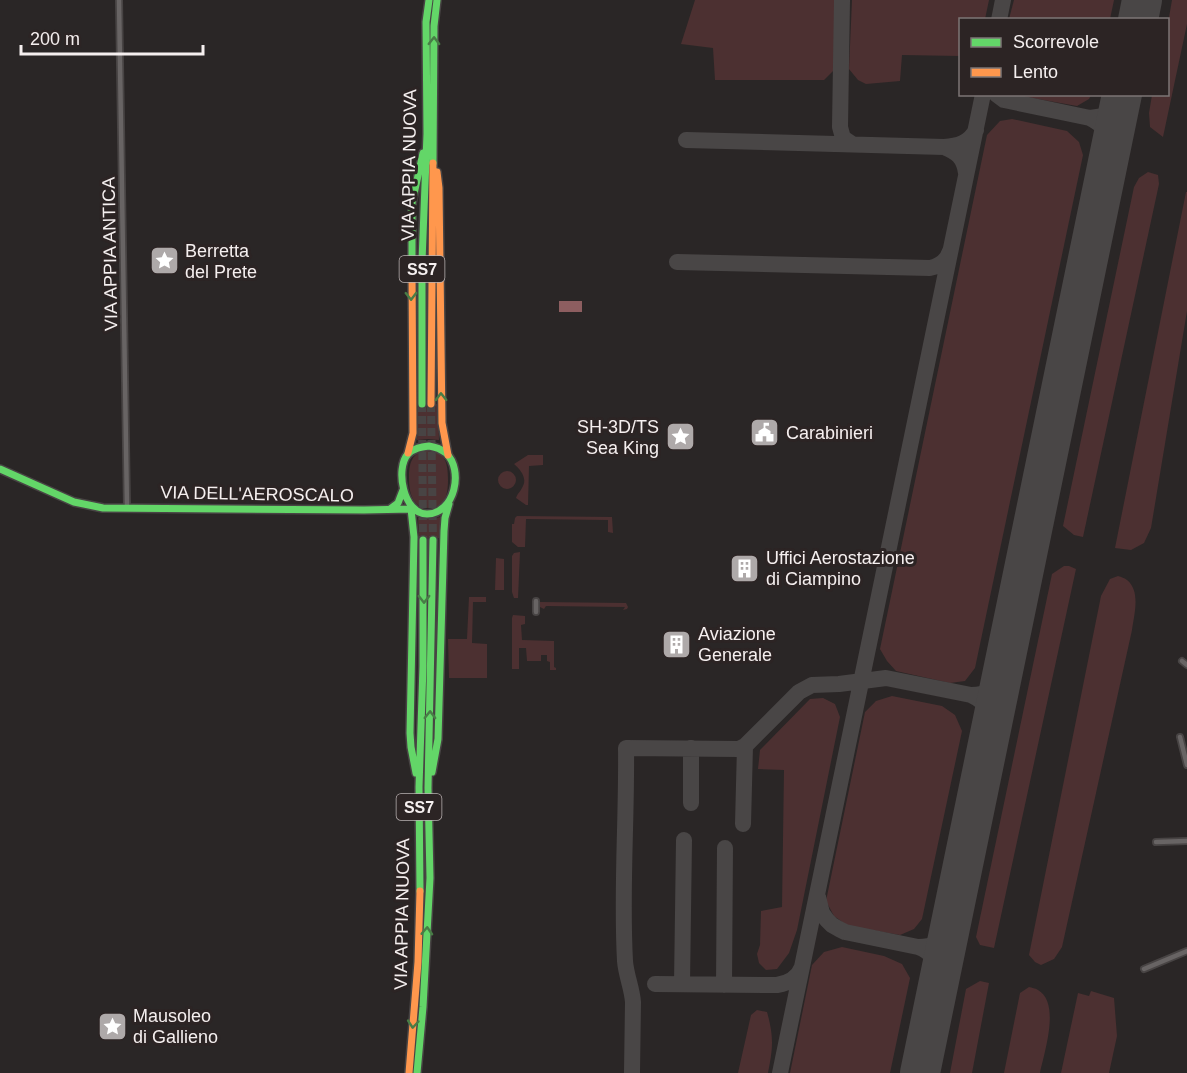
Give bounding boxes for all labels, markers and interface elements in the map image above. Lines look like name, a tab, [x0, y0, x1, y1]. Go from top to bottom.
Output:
scale bar	[21, 18, 202, 56]
legend	[959, 18, 1169, 96]
text: 200 m	[30, 29, 80, 49]
text: Scorrevole	[1013, 32, 1099, 52]
one-way arrow	[428, 36, 440, 45]
text: Lento	[1013, 62, 1058, 82]
street label: VIA APPIA NUOVA	[398, 89, 420, 241]
street label: VIA APPIA ANTICA	[99, 177, 121, 331]
place label: Berretta del Prete	[185, 241, 257, 282]
place icon: Berretta del Prete	[148, 245, 180, 277]
road number: SS7	[400, 256, 444, 282]
one-way arrow	[405, 291, 417, 300]
one-way arrow	[435, 393, 448, 402]
place label: SH-3D/TS Sea King	[577, 417, 659, 458]
public building icon: Carabinieri	[749, 417, 781, 449]
place icon: SH-3D/TS Sea King	[664, 421, 696, 453]
place label: Carabinieri	[786, 423, 873, 443]
street label: VIA DELL'AEROSCALO	[160, 482, 354, 506]
place label: Uffici Aerostazione di Ciampino	[766, 548, 915, 589]
building icon: Uffici Aerostazione di Ciampino	[729, 552, 761, 584]
one-way arrow	[418, 594, 430, 603]
place label: Aviazione Generale	[698, 624, 776, 665]
building icon: Aviazione Generale	[661, 628, 693, 660]
one-way arrow	[424, 710, 436, 719]
road number: SS7	[396, 794, 442, 820]
street label: VIA APPIA NUOVA	[391, 838, 413, 990]
one-way arrow	[421, 926, 434, 935]
place label: Mausoleo di Gallieno	[133, 1006, 218, 1047]
place icon: Mausoleo di Gallieno	[96, 1010, 128, 1042]
one-way arrow	[407, 1020, 420, 1029]

